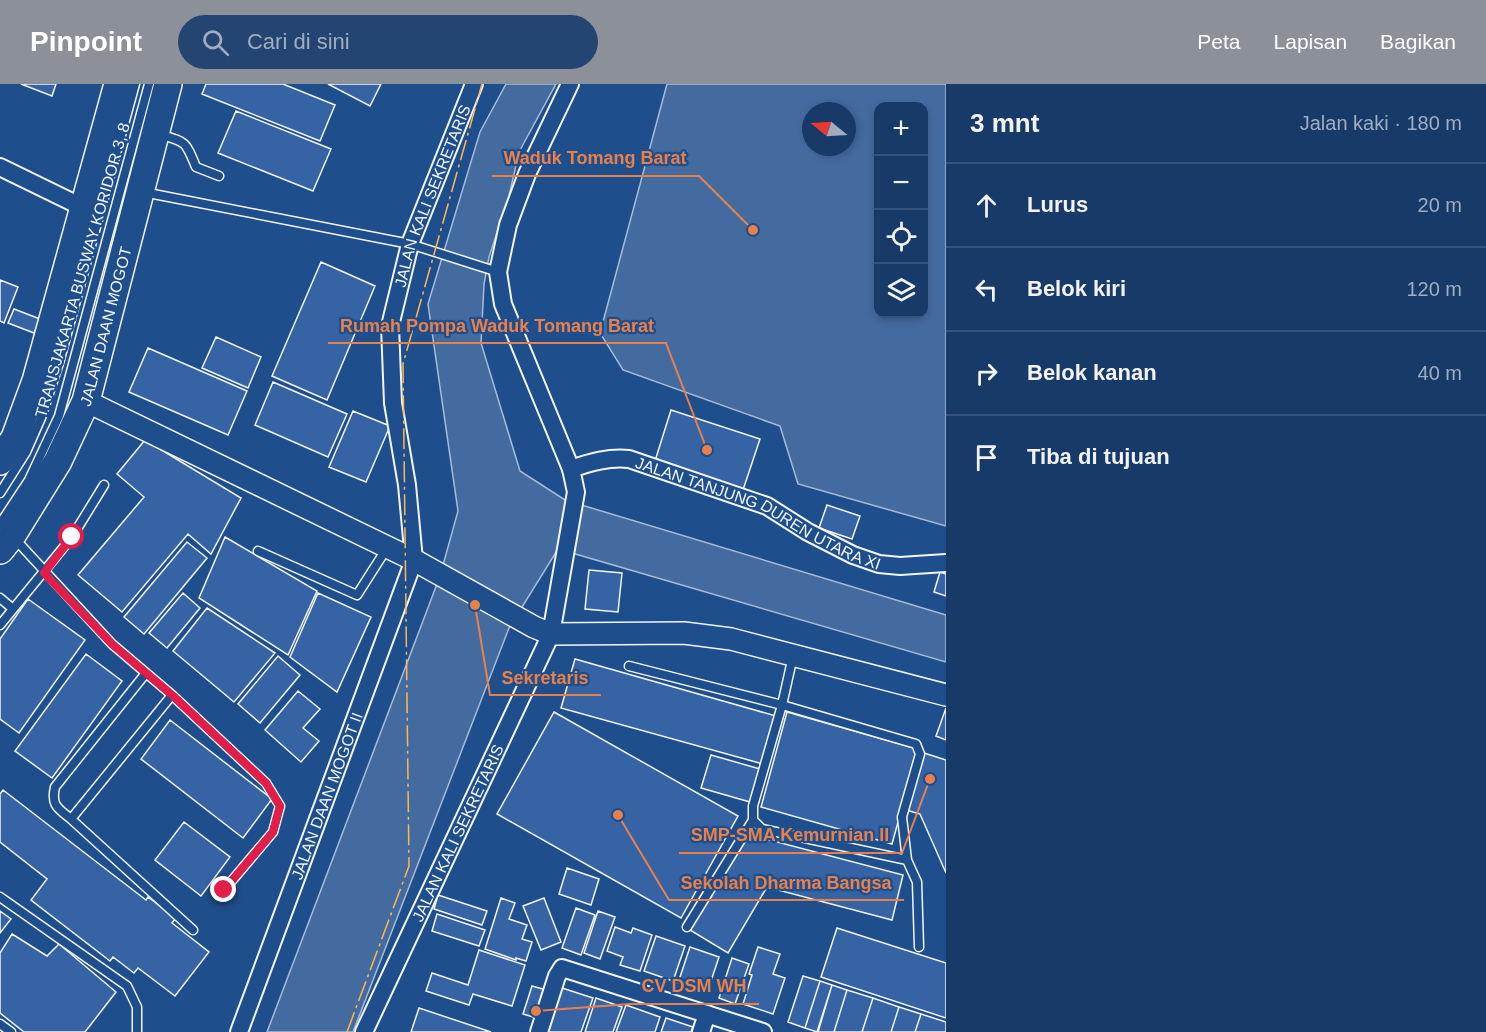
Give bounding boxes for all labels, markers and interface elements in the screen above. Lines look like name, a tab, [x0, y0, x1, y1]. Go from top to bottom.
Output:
search box	[178, 15, 598, 69]
text: Pinpoint	[30, 26, 142, 57]
icon: search	[199, 26, 232, 59]
text: Cari di sini	[247, 29, 350, 54]
text: Peta	[1197, 30, 1241, 53]
text: Lapisan	[1274, 30, 1347, 53]
text: Bagikan	[1380, 30, 1456, 53]
street label: JALAN KALI SEKRETARIS	[392, 102, 474, 289]
north arrow	[802, 102, 856, 156]
map controls	[874, 102, 928, 318]
button: +	[874, 102, 928, 156]
text: 3 mnt	[970, 108, 1039, 138]
text: Jalan kaki · 180 m	[1300, 112, 1462, 134]
street label: TRANSJAKARTA BUSWAY KORIDOR 3, 8	[32, 121, 133, 419]
callout: Waduk Tomang Barat	[492, 140, 699, 176]
text: Waduk Tomang Barat	[503, 148, 687, 168]
button: −	[874, 156, 928, 210]
icon: ahead	[970, 189, 1003, 222]
text: Lurus	[1027, 192, 1088, 217]
text: 20 m	[1418, 194, 1462, 216]
button: locate	[874, 210, 928, 264]
street label: JALAN DAAN MOGOT	[77, 245, 135, 409]
button: layers	[874, 264, 928, 318]
icon: left	[970, 273, 1003, 306]
text: Belok kiri	[1027, 276, 1126, 301]
text: 120 m	[1406, 278, 1462, 300]
callout: Rumah Pompa Waduk Tomang Barat	[328, 307, 666, 343]
text: Rumah Pompa Waduk Tomang Barat	[340, 316, 654, 336]
icon: right	[970, 357, 1003, 390]
text: Belok kanan	[1027, 360, 1157, 385]
text: 40 m	[1418, 362, 1462, 384]
icon: arrive	[970, 441, 1003, 474]
text: Tiba di tujuan	[1027, 444, 1170, 469]
street label: JALAN TANJUNG DUREN UTARA XI	[633, 454, 883, 573]
route start	[58, 523, 84, 549]
callout: Sekretaris	[490, 659, 601, 695]
text: Sekretaris	[501, 668, 589, 688]
street label: JALAN DAAN MOGOT II	[288, 710, 366, 882]
street label: JALAN KALI SEKRETARIS	[409, 742, 507, 924]
callout: SMP-SMA Kemurnian II	[679, 817, 902, 853]
text: SMP-SMA Kemurnian II	[691, 825, 889, 845]
callout: Sekolah Dharma Bangsa	[669, 864, 904, 900]
text: Sekolah Dharma Bangsa	[680, 873, 893, 893]
route end	[210, 876, 236, 902]
callout: CV DSM WH	[630, 968, 759, 1004]
text: CV DSM WH	[642, 976, 747, 996]

